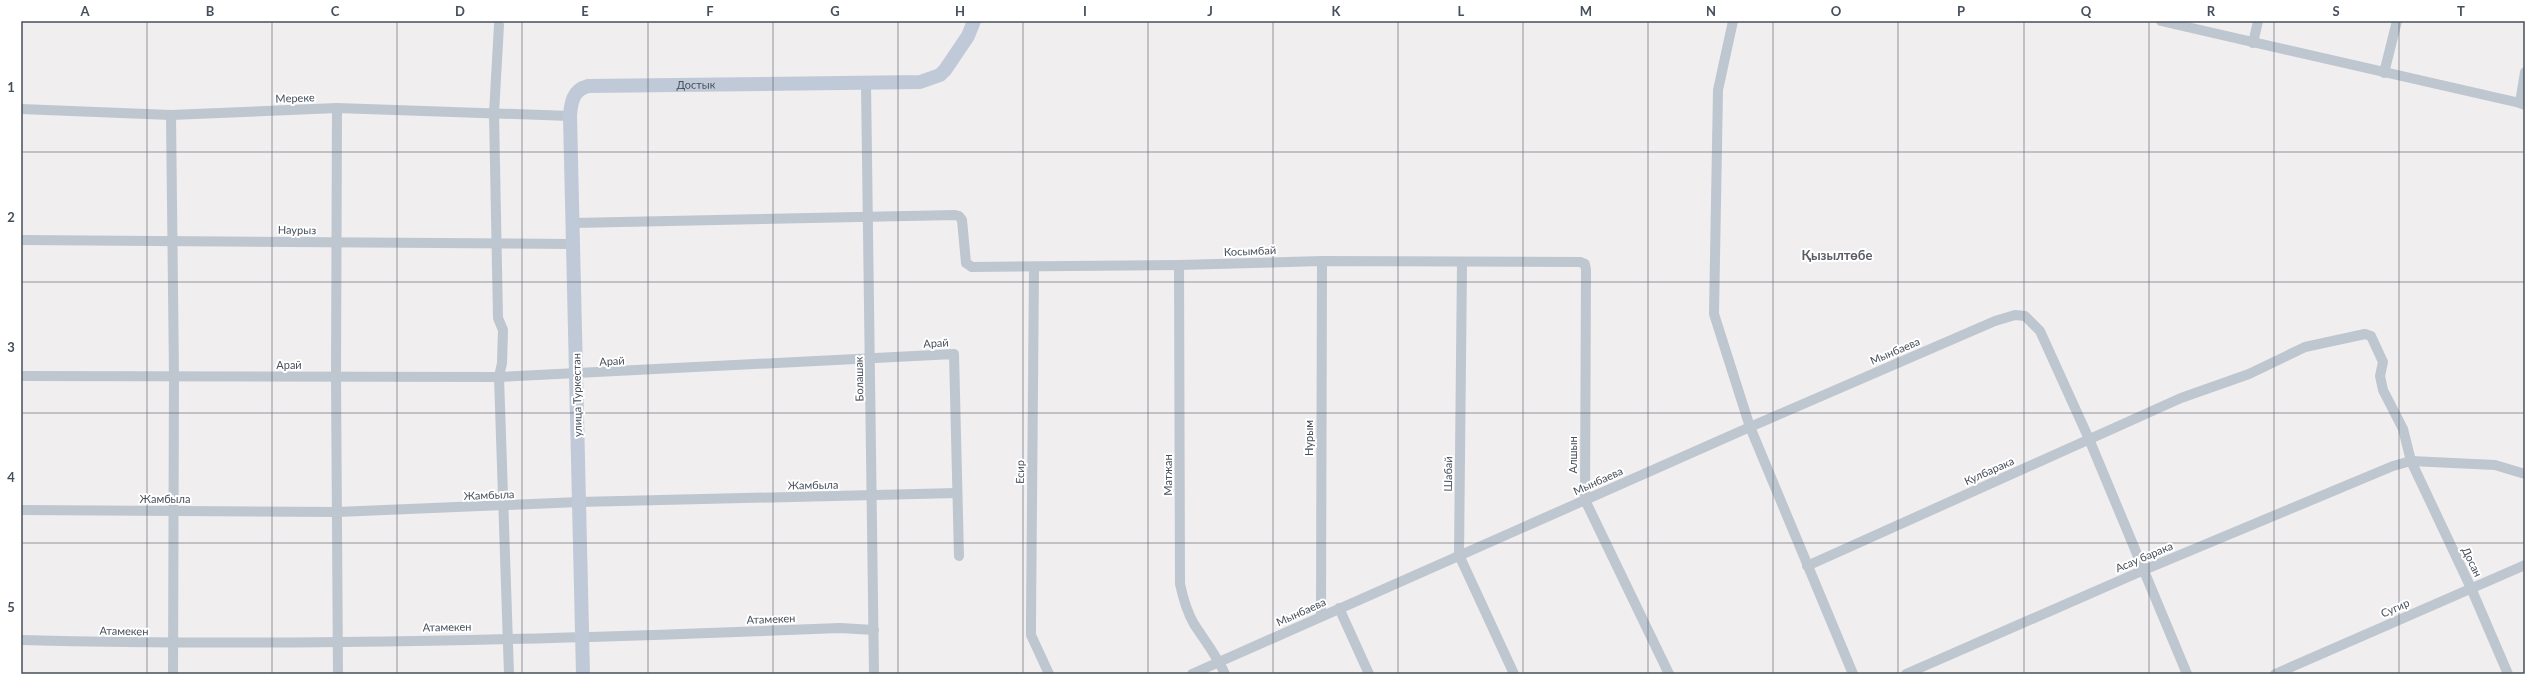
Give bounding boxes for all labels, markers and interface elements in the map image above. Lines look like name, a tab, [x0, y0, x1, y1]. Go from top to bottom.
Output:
text: A	[79, 3, 90, 19]
text: B	[206, 3, 215, 19]
text: C	[331, 3, 340, 19]
text: D	[455, 3, 465, 19]
text: E	[581, 3, 589, 19]
text: F	[706, 3, 714, 19]
text: G	[830, 3, 840, 19]
text: H	[955, 3, 965, 19]
text: I	[1083, 3, 1087, 19]
text: J	[1207, 3, 1213, 19]
text: K	[1332, 3, 1342, 19]
text: L	[1458, 3, 1465, 19]
text: M	[1580, 3, 1592, 19]
text: N	[1706, 3, 1716, 19]
text: O	[1831, 3, 1842, 19]
text: P	[1957, 3, 1965, 19]
text: Q	[2081, 3, 2092, 19]
text: R	[2207, 3, 2216, 19]
text: S	[2332, 3, 2340, 19]
text: T	[2457, 3, 2465, 19]
street label: Достык	[676, 77, 716, 91]
text: 1	[7, 79, 15, 95]
street label: Мереке	[275, 90, 315, 105]
text: 2	[7, 209, 15, 225]
street label: Наурыз	[278, 223, 316, 236]
street label: Косымбай	[1224, 243, 1276, 258]
district label: Қызылтөбе	[1802, 247, 1873, 263]
street label: Мынбаева	[1868, 334, 1922, 367]
street label: Арай	[923, 335, 949, 350]
text: 3	[7, 339, 15, 355]
street label: улица Туркестан	[569, 353, 584, 437]
street label: Арай	[599, 353, 625, 368]
street label: Болашак	[852, 356, 865, 402]
street label: Арай	[276, 358, 302, 371]
street label: Нурым	[1302, 420, 1315, 456]
street label: Алшын	[1566, 436, 1579, 474]
street label: Матжан	[1161, 454, 1174, 496]
street label: Кулбарака	[1962, 454, 2016, 487]
street label: Шабай	[1441, 456, 1454, 492]
street label: Есир	[1013, 460, 1026, 484]
street label: Мынбаева	[1571, 464, 1625, 497]
text: 4	[7, 469, 15, 485]
street label: Жамбыла	[787, 478, 839, 491]
street label: Жамбыла	[463, 487, 515, 502]
street label: Жамбыла	[140, 492, 190, 505]
street label: Асау барака	[2113, 539, 2174, 574]
street label: Досан	[2460, 545, 2485, 579]
street label: Мынбаева	[1274, 595, 1328, 628]
street label: Сугир	[2379, 596, 2411, 620]
text: 5	[7, 599, 15, 615]
street label: Атамекен	[746, 611, 796, 626]
street label: Атамекен	[422, 620, 472, 633]
street label: Атамекен	[99, 624, 149, 637]

